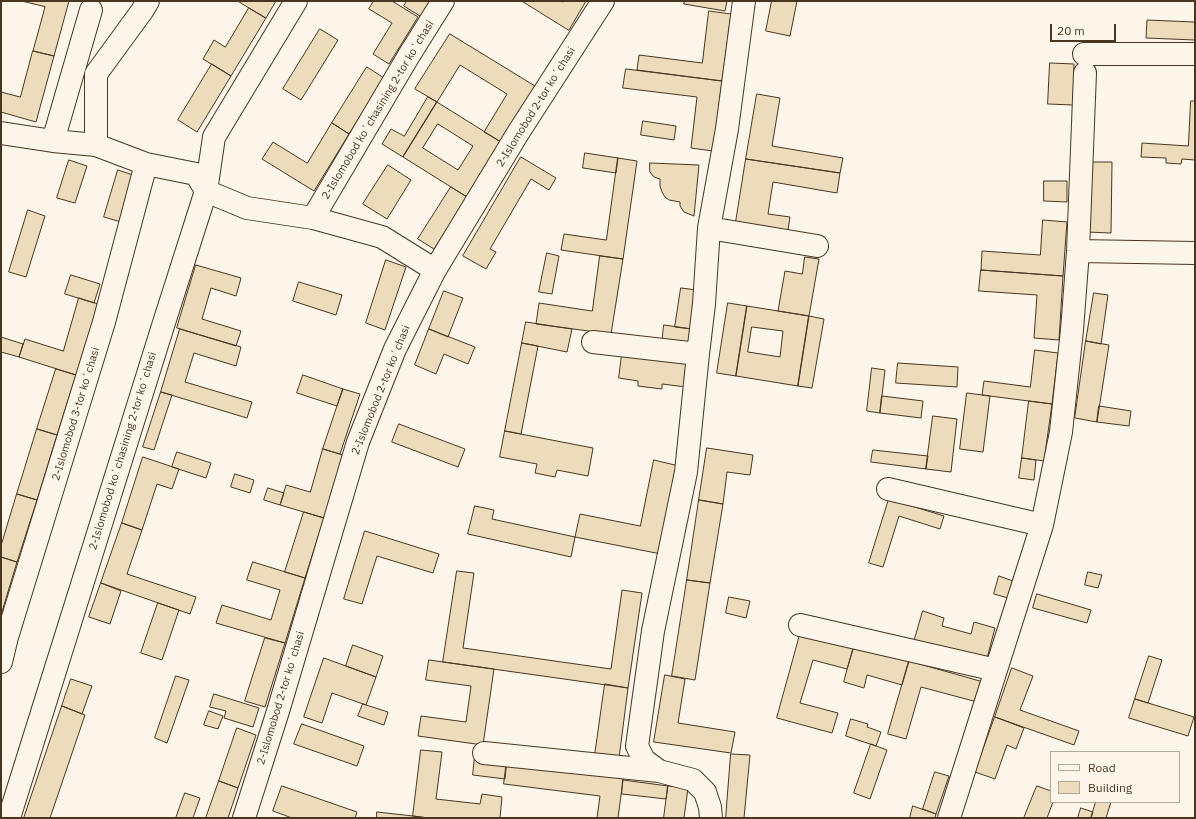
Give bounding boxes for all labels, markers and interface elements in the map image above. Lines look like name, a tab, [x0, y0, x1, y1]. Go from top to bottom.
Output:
scale bar	[1052, 16, 1118, 42]
street label: 2-Islomobod koʻchasining 2-tor koʻchasi	[319, 18, 437, 202]
text: 20 m	[1057, 23, 1085, 38]
street label: 2-Islomobod 2-tor koʻchasi	[494, 45, 578, 169]
street label: 2-Islomobod 2-tor koʻchasi	[349, 323, 413, 457]
street label: 2-Islomobod 3-tor koʻchasi	[49, 346, 103, 482]
street label: 2-Islomobod koʻchasining 2-tor koʻchasi	[87, 350, 159, 552]
street label: 2-Islomobod 2-tor koʻchasi	[254, 630, 308, 766]
legend	[1050, 751, 1180, 803]
text: Road	[1088, 760, 1116, 775]
text: Building	[1088, 780, 1132, 795]

